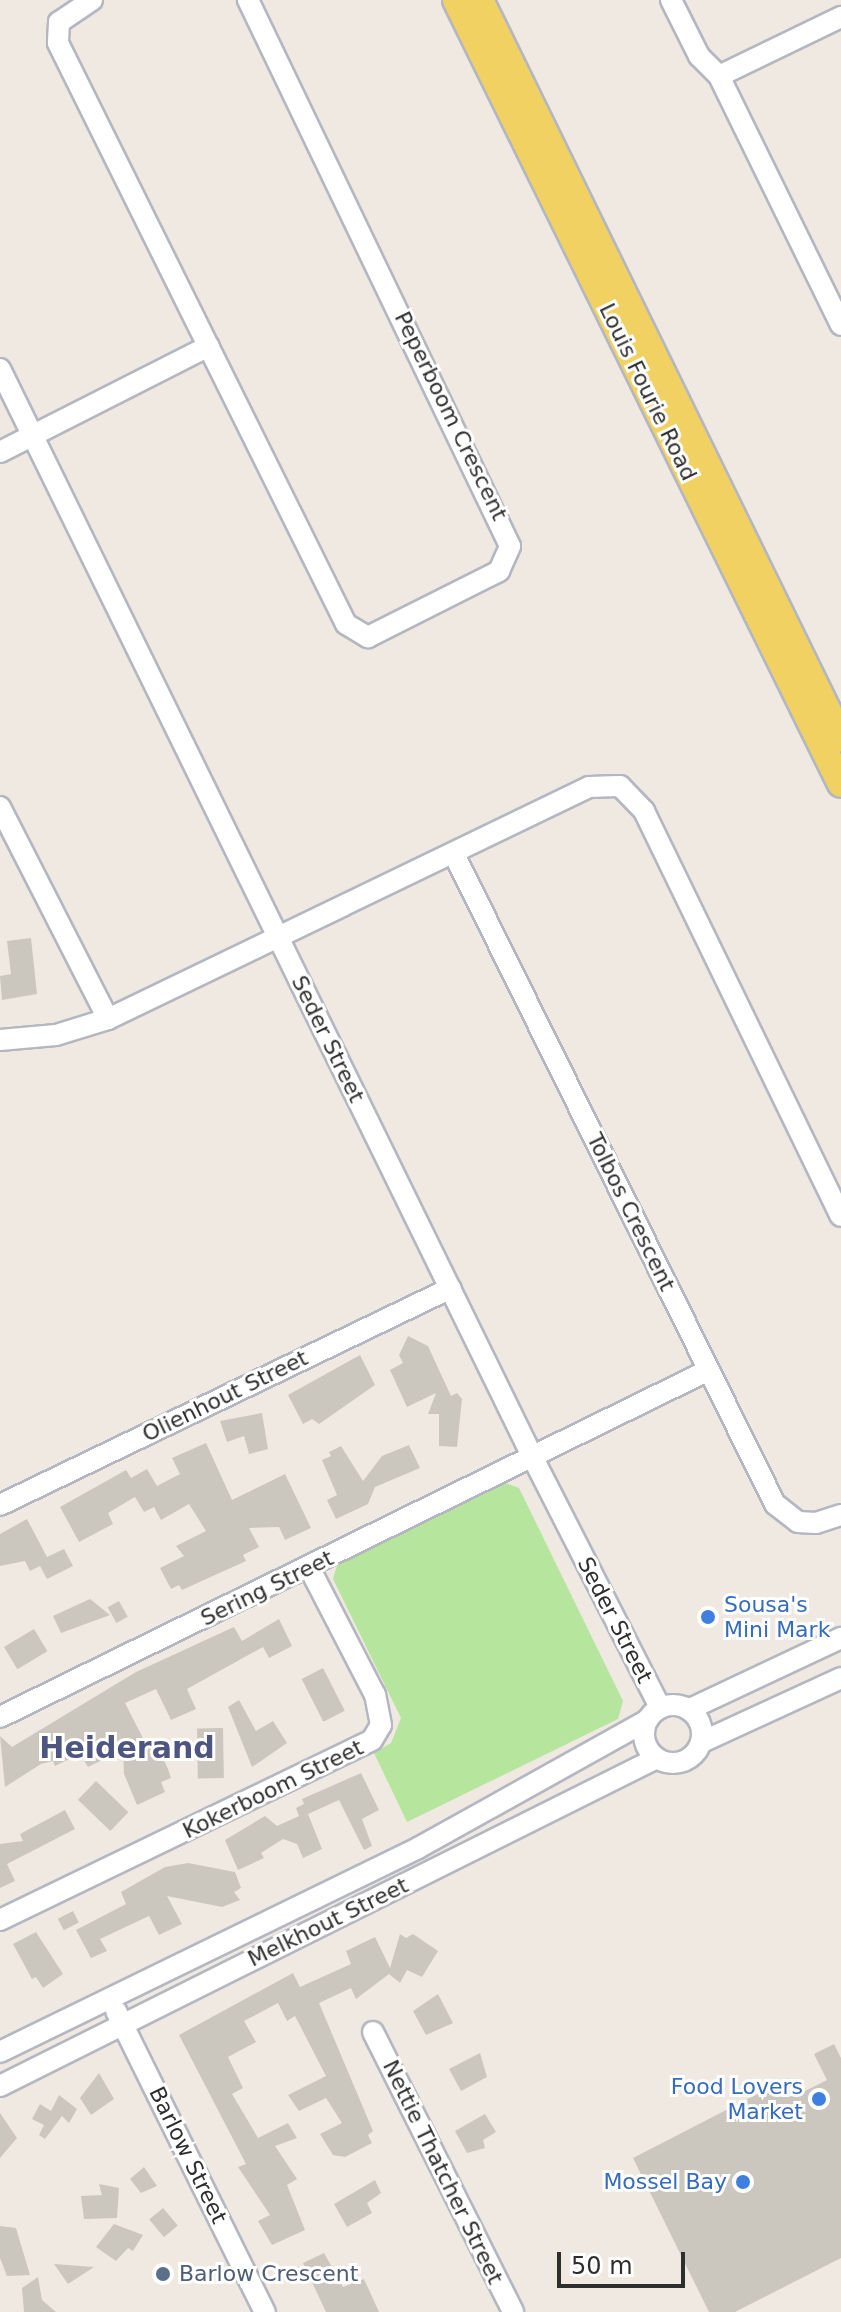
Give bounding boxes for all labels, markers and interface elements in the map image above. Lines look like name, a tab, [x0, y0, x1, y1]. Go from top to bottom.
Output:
street label: Louis Fourie Road	[594, 299, 702, 485]
street label: Peperboom Crescent	[389, 307, 513, 525]
street label: Seder Street	[286, 971, 370, 1107]
street label: Tolbos Crescent	[581, 1129, 681, 1295]
street label: Olienhout Street	[138, 1344, 312, 1448]
street label: Sering Street	[196, 1544, 338, 1632]
street label: Seder Street	[572, 1553, 658, 1687]
place label: Sousa's Mini Mark	[724, 1591, 830, 1642]
marker: Sousa's Mini Mark	[699, 1608, 717, 1626]
district label: Heiderand	[39, 1730, 215, 1766]
street label: Kokerboom Street	[178, 1734, 368, 1844]
street label: Melkhout Street	[243, 1872, 413, 1972]
street label: Nettie Thatcher Street	[377, 2056, 509, 2288]
place label: Food Lovers Market	[671, 2073, 803, 2124]
street label: Barlow Street	[143, 2082, 233, 2228]
marker: Food Lovers Market	[810, 2090, 828, 2108]
place label: Mossel Bay	[603, 2169, 727, 2195]
marker: Mossel Bay	[734, 2173, 752, 2191]
scale bar	[561, 2236, 689, 2286]
text: 50 m	[571, 2252, 633, 2280]
place label: Barlow Crescent	[179, 2261, 358, 2287]
marker: Barlow Crescent	[154, 2265, 172, 2283]

